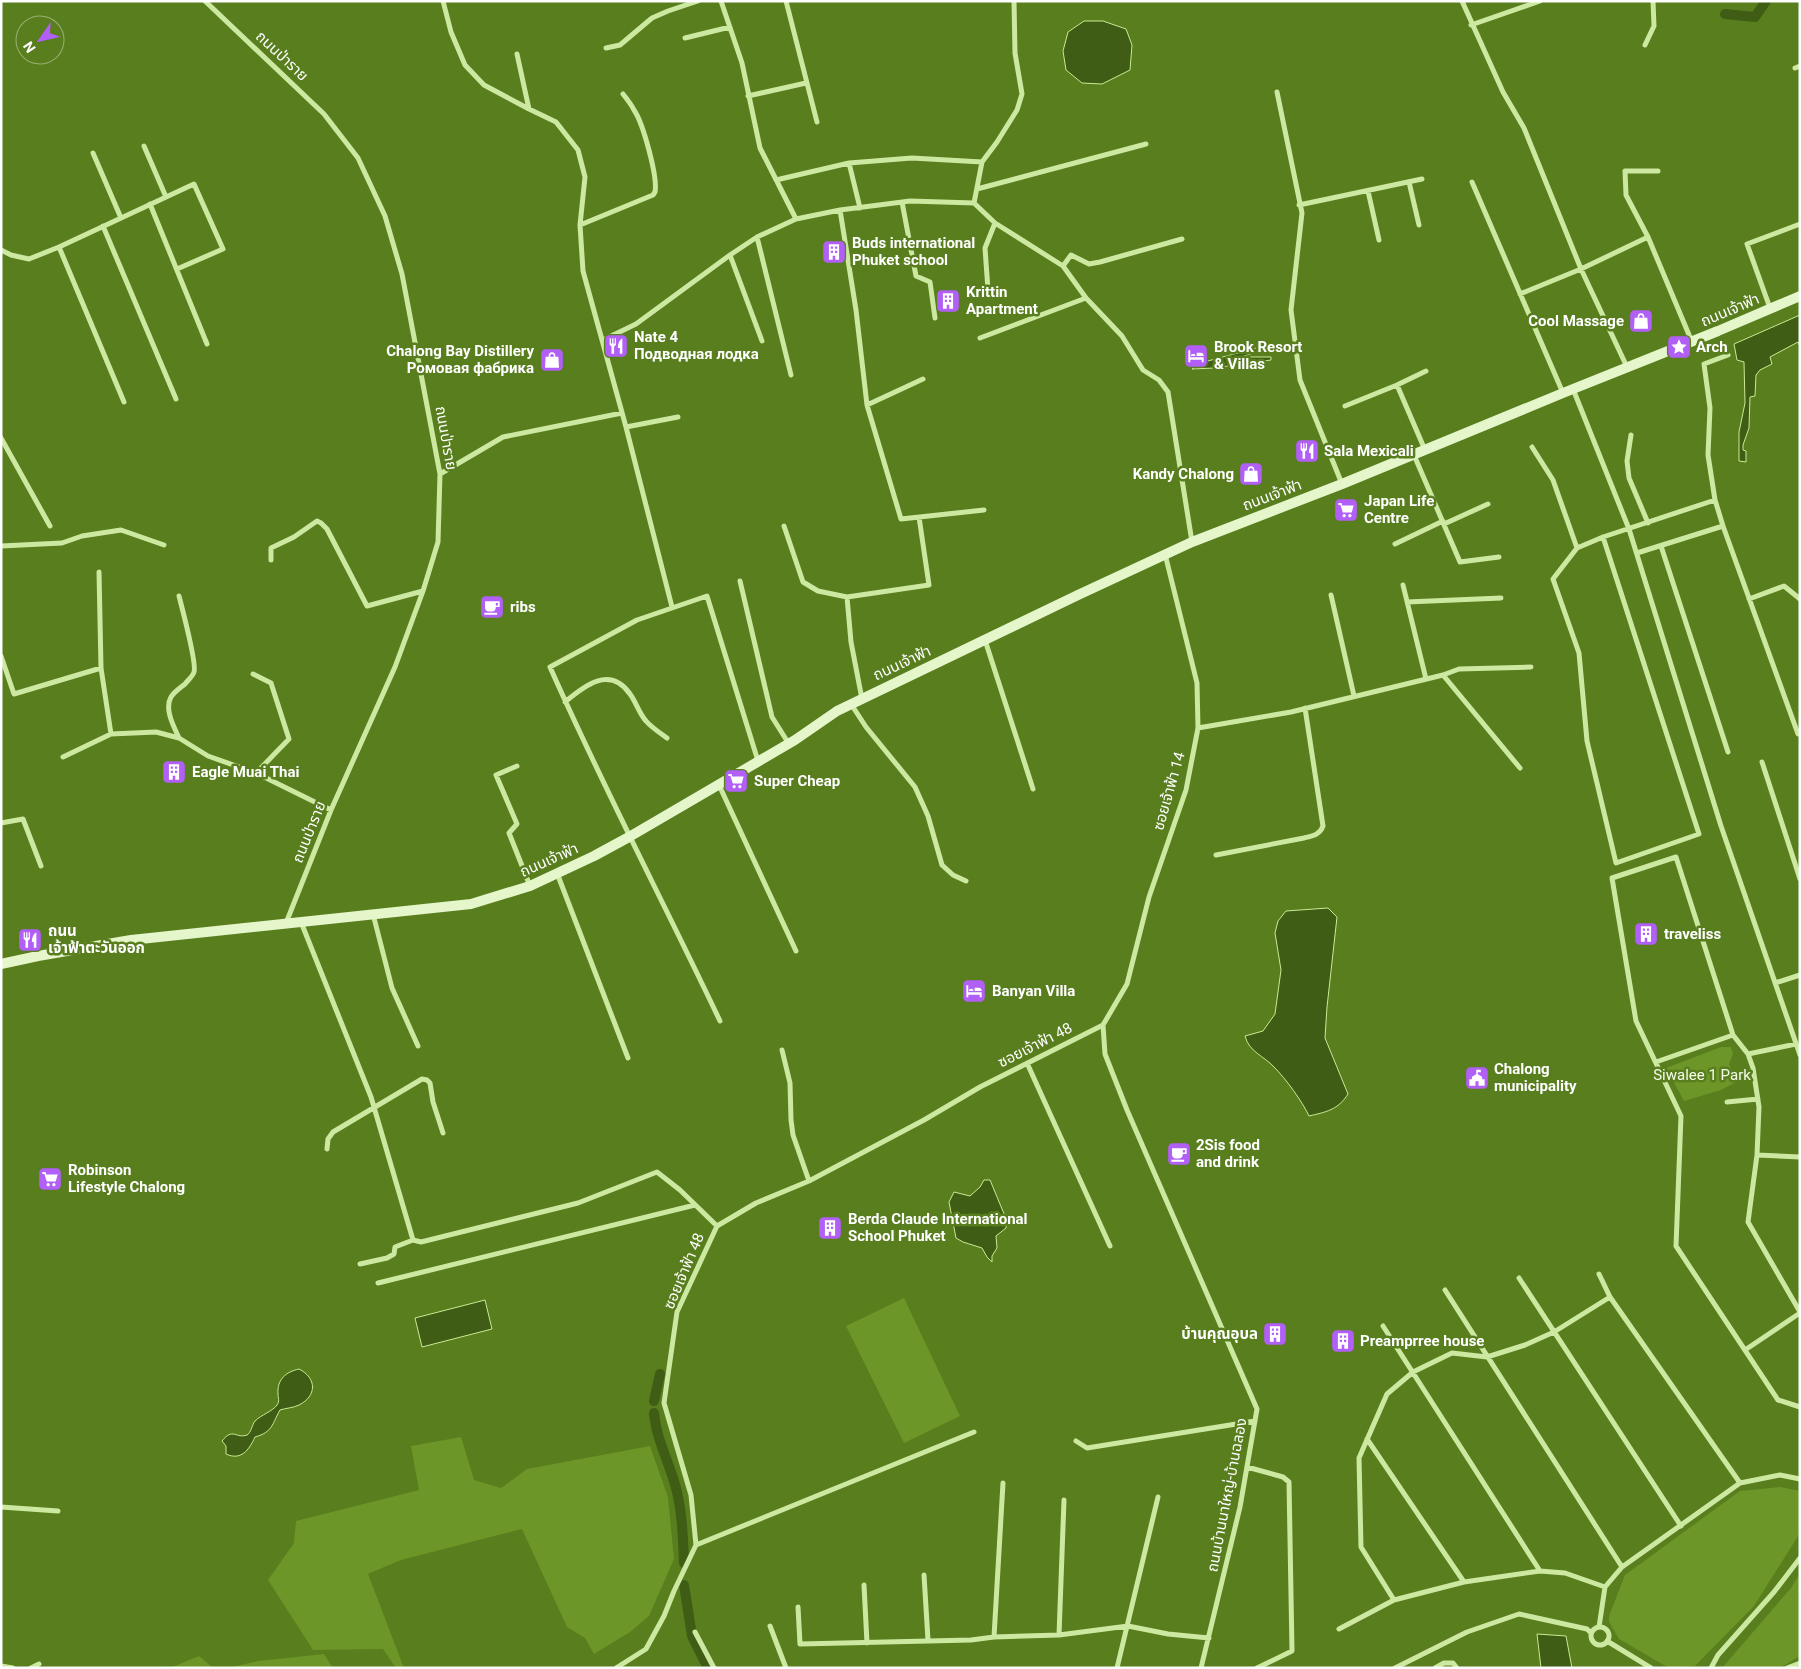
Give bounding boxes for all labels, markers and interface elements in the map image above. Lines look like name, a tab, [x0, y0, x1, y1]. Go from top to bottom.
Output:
north arrow	[15, 15, 65, 65]
street label: ถนนป่าราย	[252, 27, 312, 85]
text: N	[20, 39, 39, 56]
place label: Buds international Phuket school	[852, 234, 975, 269]
building icon: Buds international Phuket school	[821, 239, 847, 265]
place label: Krittin Apartment	[966, 283, 1038, 318]
building icon: Krittin Apartment	[935, 288, 961, 314]
street label: ถนนเจ้าฟ้า	[1698, 290, 1762, 330]
shop icon: Cool Massage	[1628, 308, 1654, 334]
place label: Cool Massage	[1528, 312, 1624, 330]
place label: Nate 4 Подводная лодка	[634, 328, 759, 363]
restaurant icon: Nate 4 Подводная лодка	[603, 333, 629, 359]
place icon: Arch	[1666, 334, 1692, 360]
place label: Brook Resort & Villas	[1214, 338, 1302, 373]
place label: Arch	[1696, 338, 1728, 356]
place label: Chalong Bay Distillery Ромовая фабрика	[386, 342, 534, 377]
hotel icon: Brook Resort & Villas	[1183, 343, 1209, 369]
shop icon: Chalong Bay Distillery Ромовая фабрика	[539, 347, 565, 373]
street label: ถนนป่าราย	[432, 404, 460, 472]
restaurant icon: Sala Mexicali	[1294, 438, 1320, 464]
place label: Sala Mexicali	[1324, 442, 1414, 460]
shop icon: Kandy Chalong	[1238, 461, 1264, 487]
place label: Kandy Chalong	[1133, 465, 1234, 483]
street label: ถนนเจ้าฟ้า	[1240, 476, 1304, 514]
place label: Japan Life Centre	[1364, 492, 1434, 527]
supermarket icon: Japan Life Centre	[1333, 497, 1359, 523]
cafe icon: ribs	[479, 594, 505, 620]
place label: ribs	[510, 598, 536, 616]
street label: ถนนเจ้าฟ้า	[870, 642, 934, 684]
street label: ซอยเจ้าฟ้า 14	[1149, 749, 1189, 832]
building icon: Eagle Muai Thai	[161, 759, 187, 785]
place label: Eagle Muai Thai	[192, 763, 299, 781]
supermarket icon: Super Cheap	[723, 768, 749, 794]
place label: Super Cheap	[754, 772, 840, 790]
street label: ถนนป่าราย	[288, 799, 330, 865]
street label: ถนนเจ้าฟ้า	[517, 839, 581, 881]
building icon: traveliss	[1633, 921, 1659, 947]
place label: ถนน เจ้าฟ้าตะวันออก	[48, 922, 145, 957]
place label: traveliss	[1664, 925, 1721, 943]
restaurant icon: ถนน เจ้าฟ้าตะวันออก	[17, 927, 43, 953]
hotel icon: Banyan Villa	[961, 978, 987, 1004]
place label: Banyan Villa	[992, 982, 1075, 1000]
street label: ซอยเจ้าฟ้า 48	[995, 1019, 1075, 1071]
place label: Chalong municipality	[1494, 1060, 1577, 1095]
public building icon: Chalong municipality	[1464, 1065, 1490, 1091]
park label: Siwalee 1 Park	[1653, 1066, 1751, 1084]
place label: 2Sis food and drink	[1196, 1136, 1260, 1171]
cafe icon: 2Sis food and drink	[1166, 1141, 1192, 1167]
place label: Robinson Lifestyle Chalong	[68, 1161, 185, 1196]
supermarket icon: Robinson Lifestyle Chalong	[37, 1166, 63, 1192]
place label: Berda Claude International School Phuket	[848, 1210, 1028, 1245]
building icon: Berda Claude International School Phuket	[817, 1215, 843, 1241]
street label: ซอยเจ้าฟ้า 48	[660, 1230, 708, 1312]
building icon: บ้านคุณอุบล	[1262, 1321, 1288, 1347]
place label: บ้านคุณอุบล	[1181, 1325, 1258, 1343]
building icon: Preamprree house	[1330, 1328, 1356, 1354]
place label: Preamprree house	[1360, 1332, 1484, 1350]
street label: ถนนบ้านนาใหญ่-บ้านฉลอง	[1203, 1416, 1251, 1574]

